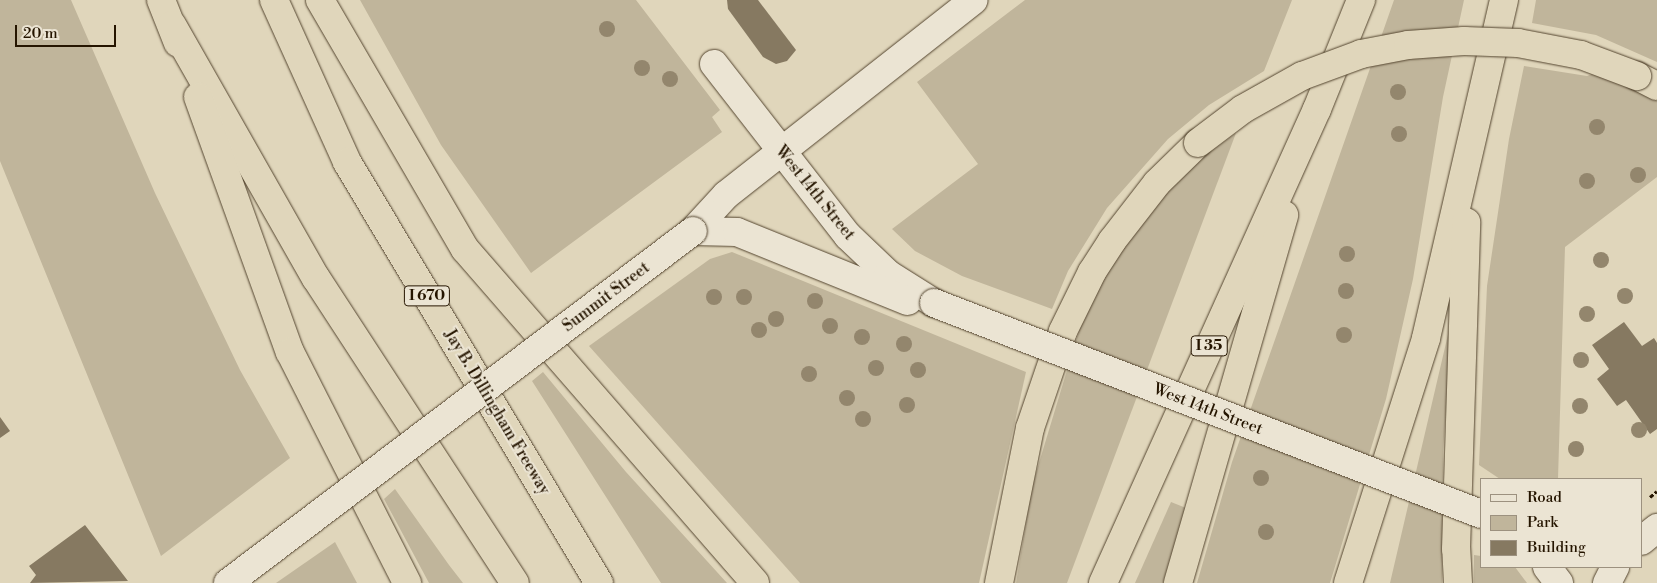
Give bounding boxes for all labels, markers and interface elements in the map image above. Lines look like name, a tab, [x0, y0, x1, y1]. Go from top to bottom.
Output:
scale bar	[18, 15, 119, 47]
text: 20 m	[23, 24, 58, 43]
street label: West 14th Street	[771, 142, 859, 244]
street label: Summit Street	[559, 258, 653, 336]
road number: I 670	[403, 284, 451, 308]
street label: Jay B. Dillingham Freeway	[440, 326, 554, 498]
road number: I 35	[1190, 334, 1228, 358]
street label: West 14th Street	[1151, 379, 1265, 439]
legend	[1480, 478, 1642, 568]
text: Road	[1527, 488, 1562, 507]
text: Park	[1527, 513, 1558, 532]
text: Building	[1527, 538, 1586, 557]

